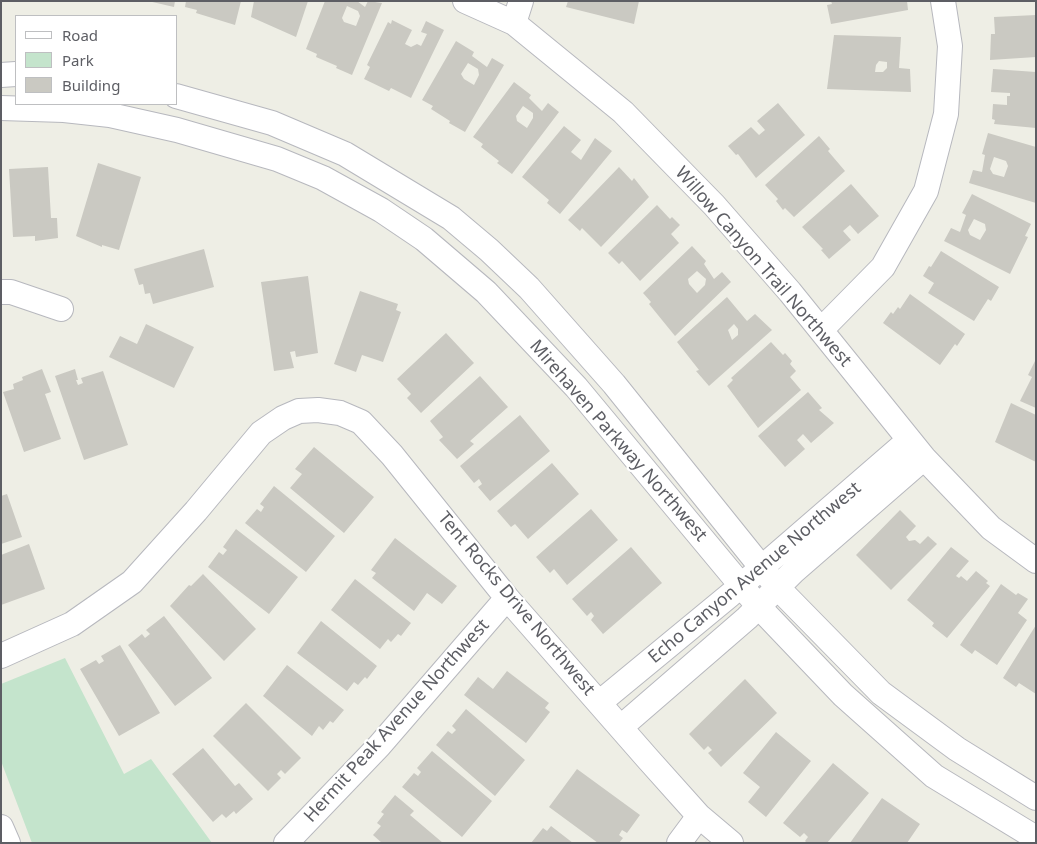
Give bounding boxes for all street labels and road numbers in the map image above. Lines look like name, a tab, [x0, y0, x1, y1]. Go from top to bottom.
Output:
street label: Willow Canyon Trail Northwest	[670, 163, 856, 371]
street label: Mirehaven Parkway Northwest	[525, 336, 711, 546]
street label: Echo Canyon Avenue Northwest	[644, 478, 866, 668]
street label: Tent Rocks Drive Northwest	[433, 508, 599, 700]
street label: Hermit Peak Avenue Northwest	[300, 615, 494, 827]

